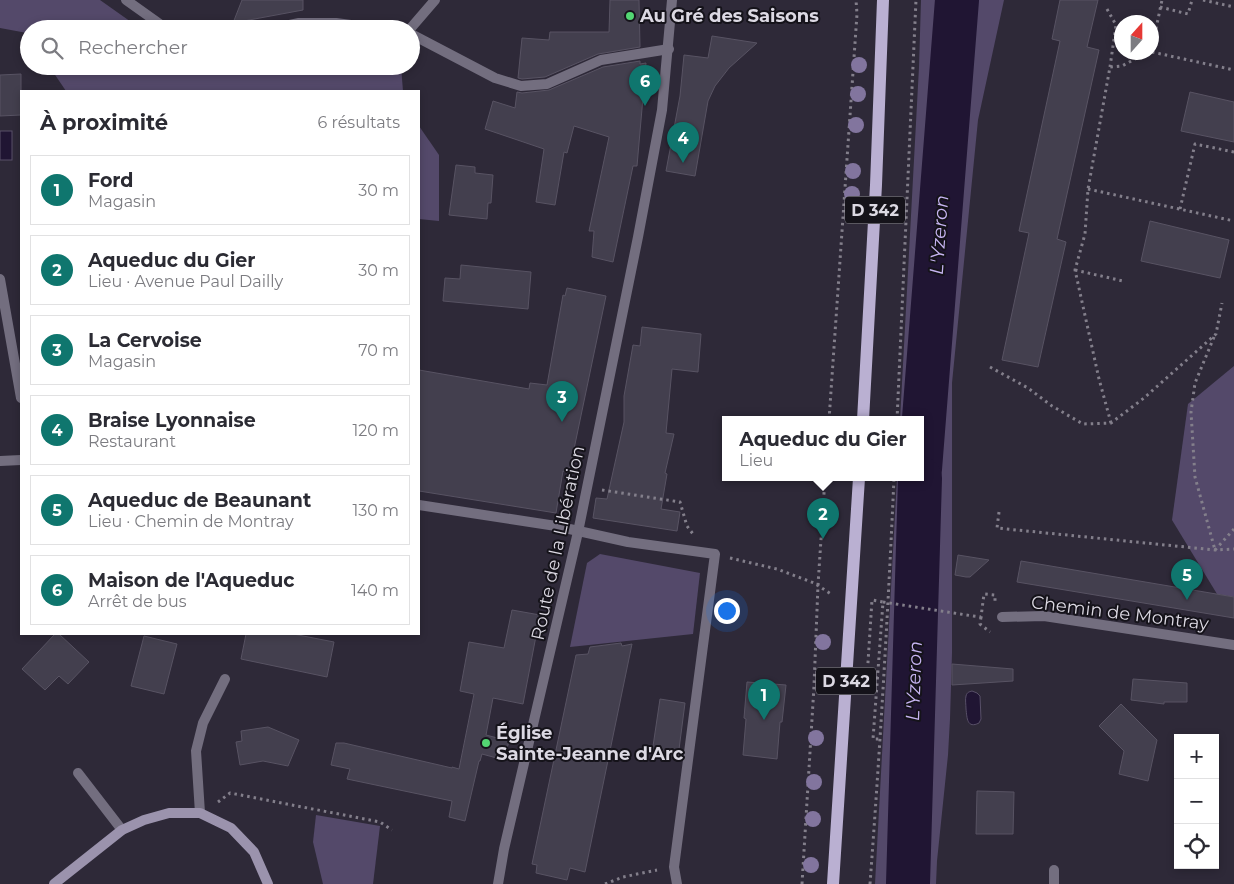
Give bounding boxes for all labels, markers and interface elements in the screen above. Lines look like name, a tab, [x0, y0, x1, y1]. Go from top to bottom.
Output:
place label: Au Gré des Saisons	[639, 5, 819, 27]
marker: Au Gré des Saisons	[624, 10, 636, 22]
north arrow	[1114, 15, 1159, 60]
search box	[20, 20, 420, 75]
icon: search	[38, 34, 66, 62]
text: Rechercher	[78, 36, 188, 59]
pin: 6	[629, 65, 661, 106]
text: À proximité	[40, 110, 168, 135]
text: 6 résultats	[318, 113, 400, 132]
pin: 4	[667, 122, 699, 163]
text: Ford	[88, 169, 134, 192]
text: 1	[54, 181, 60, 200]
text: 30 m	[358, 181, 399, 200]
text: Magasin	[88, 192, 156, 211]
water label: L'Yzeron	[925, 194, 953, 276]
road number: D 342	[845, 196, 905, 224]
text: Aqueduc du Gier	[88, 249, 256, 272]
text: 2	[52, 261, 62, 280]
text: 30 m	[358, 261, 399, 280]
text: Lieu · Avenue Paul Dailly	[88, 272, 283, 291]
text: La Cervoise	[88, 329, 202, 352]
text: 3	[52, 341, 62, 360]
text: 70 m	[358, 341, 399, 360]
text: Magasin	[88, 352, 156, 371]
pin: 3	[546, 381, 578, 422]
text: Braise Lyonnaise	[88, 409, 256, 432]
popup	[722, 416, 924, 481]
text: 4	[51, 421, 63, 440]
text: 120 m	[352, 421, 399, 440]
text: Aqueduc du Gier	[739, 428, 907, 451]
text: Restaurant	[88, 432, 176, 451]
street label: Route de la Libération	[527, 444, 589, 642]
text: Lieu	[739, 451, 773, 470]
text: Aqueduc de Beaunant	[88, 489, 311, 512]
pin: 2	[807, 498, 839, 539]
text: 5	[52, 501, 62, 520]
text: 130 m	[352, 501, 399, 520]
text: Lieu · Chemin de Montray	[88, 512, 294, 531]
pin: 5	[1171, 559, 1203, 600]
text: Maison de l'Aqueduc	[88, 569, 294, 592]
text: 6	[52, 581, 62, 600]
text: 140 m	[351, 581, 399, 600]
street label: Chemin de Montray	[1030, 591, 1210, 635]
text: Arrêt de bus	[88, 592, 186, 611]
your location	[714, 598, 740, 624]
water label: L'Yzeron	[901, 641, 927, 721]
road number: D 342	[816, 668, 876, 694]
pin: 1	[748, 679, 780, 720]
place label: Église Sainte-Jeanne d'Arc	[496, 722, 684, 765]
map controls	[1174, 734, 1219, 869]
button: +	[1174, 734, 1219, 779]
marker: Église Sainte-Jeanne d'Arc	[480, 737, 492, 749]
button: −	[1174, 779, 1219, 824]
button: locate	[1174, 824, 1219, 869]

